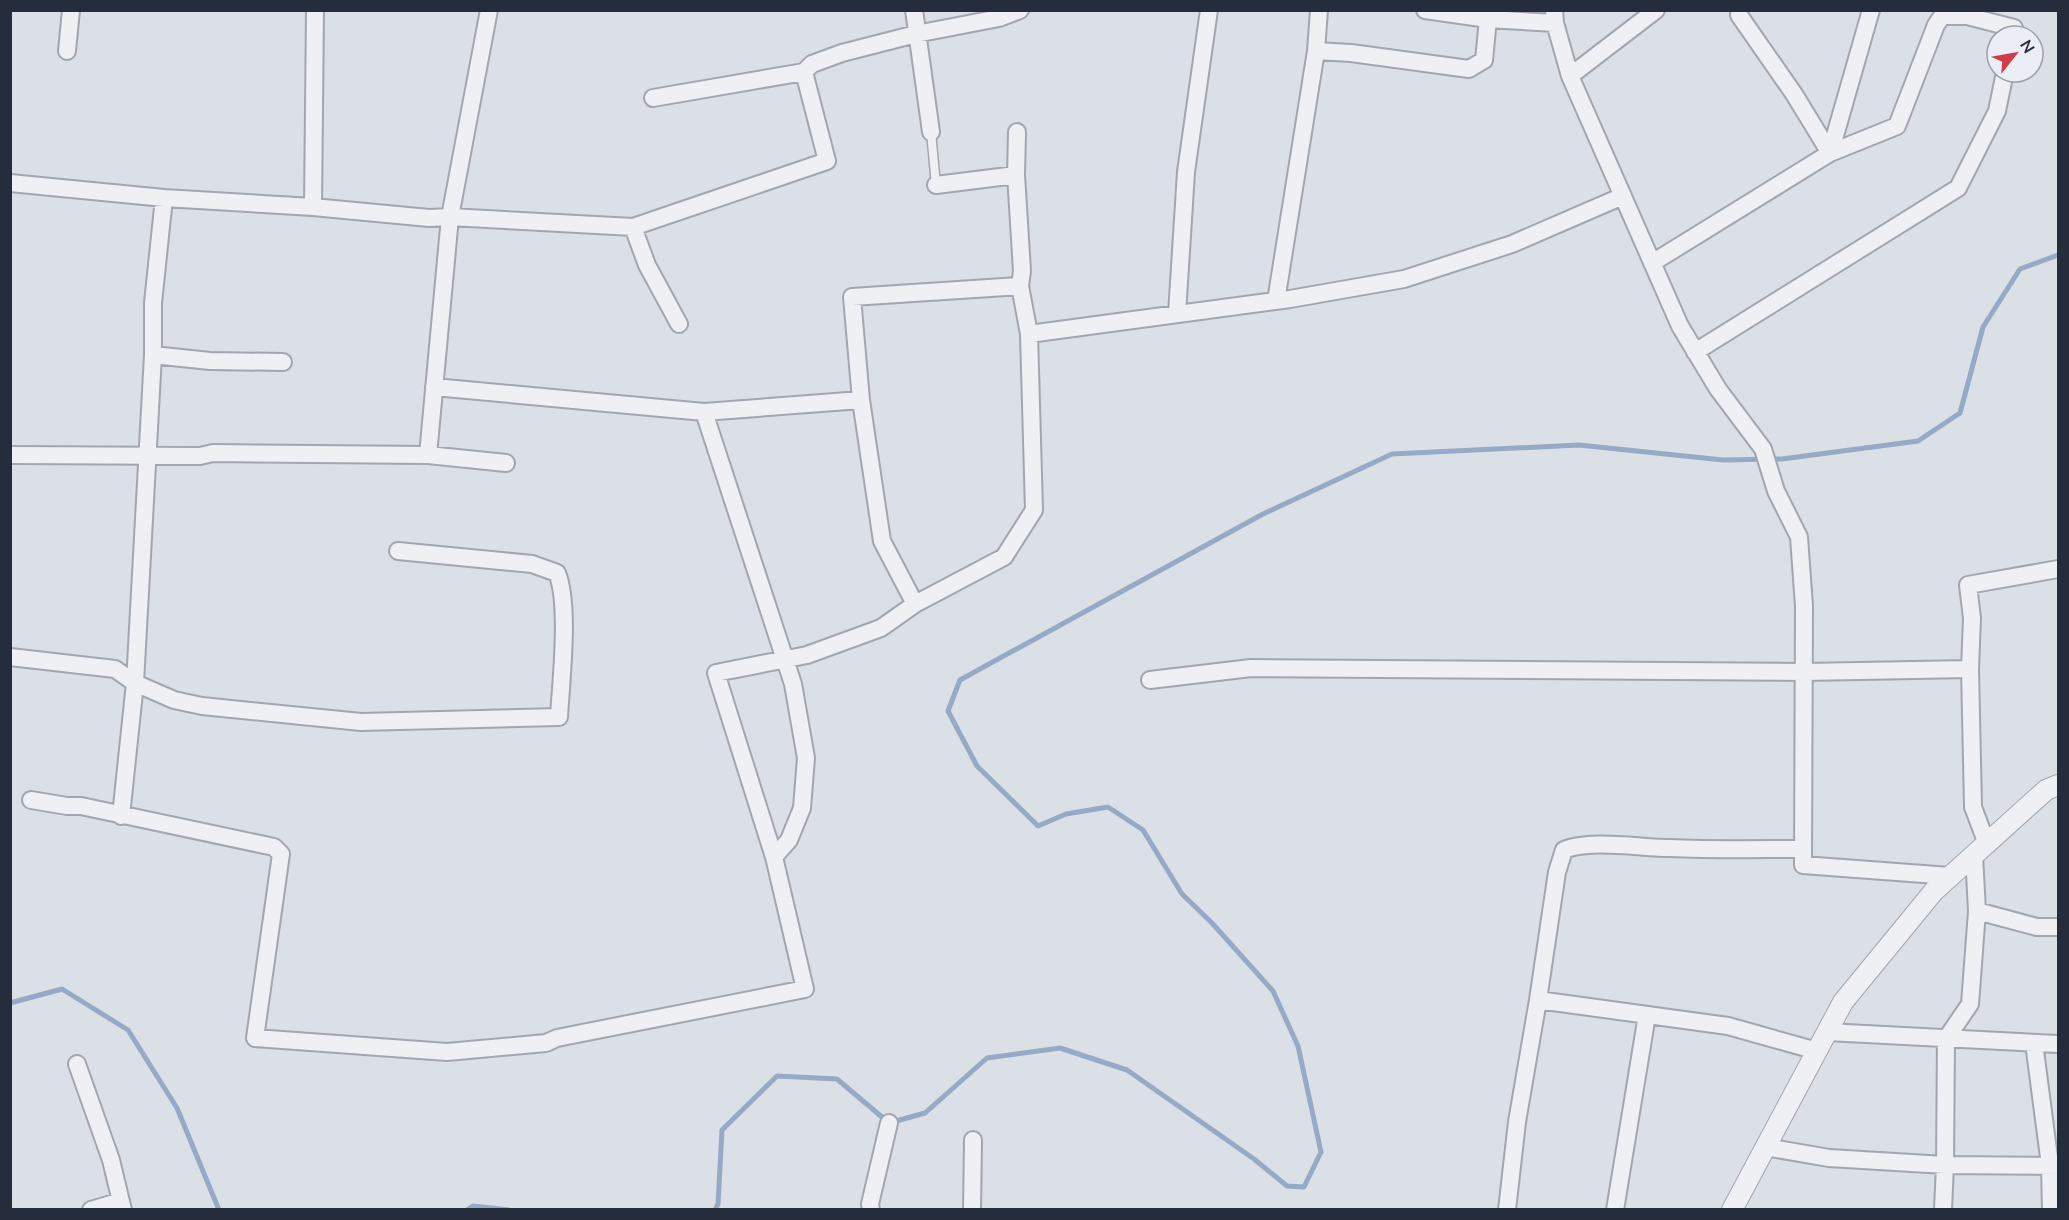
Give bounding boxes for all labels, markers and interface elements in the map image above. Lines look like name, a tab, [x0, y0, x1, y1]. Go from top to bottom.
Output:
north arrow	[1985, 24, 2045, 84]
text: N	[2016, 36, 2040, 57]

